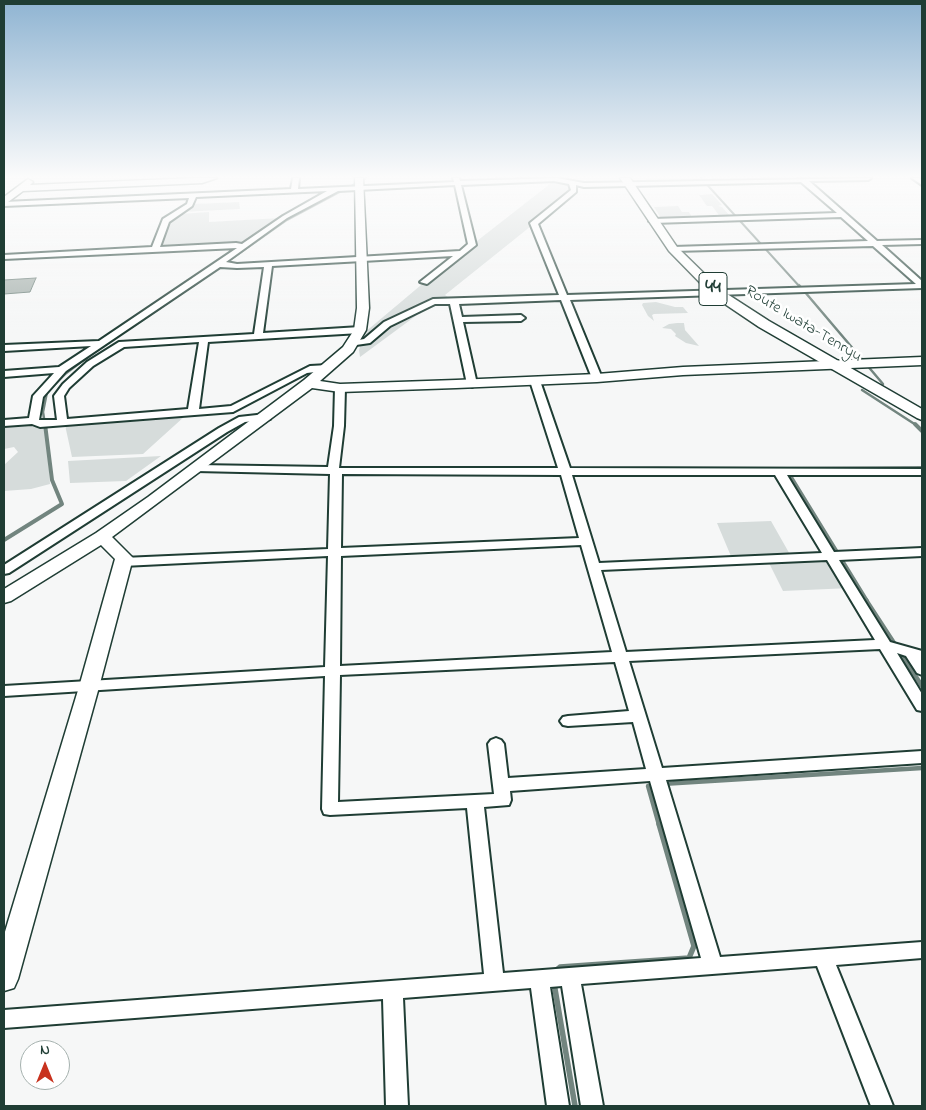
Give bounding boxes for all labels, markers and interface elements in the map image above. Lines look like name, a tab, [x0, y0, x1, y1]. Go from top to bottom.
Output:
road number: 44	[699, 272, 727, 306]
street label: Route Iwata-Tenryu	[741, 283, 865, 367]
north arrow	[20, 1040, 70, 1090]
text: N	[40, 1040, 50, 1061]

